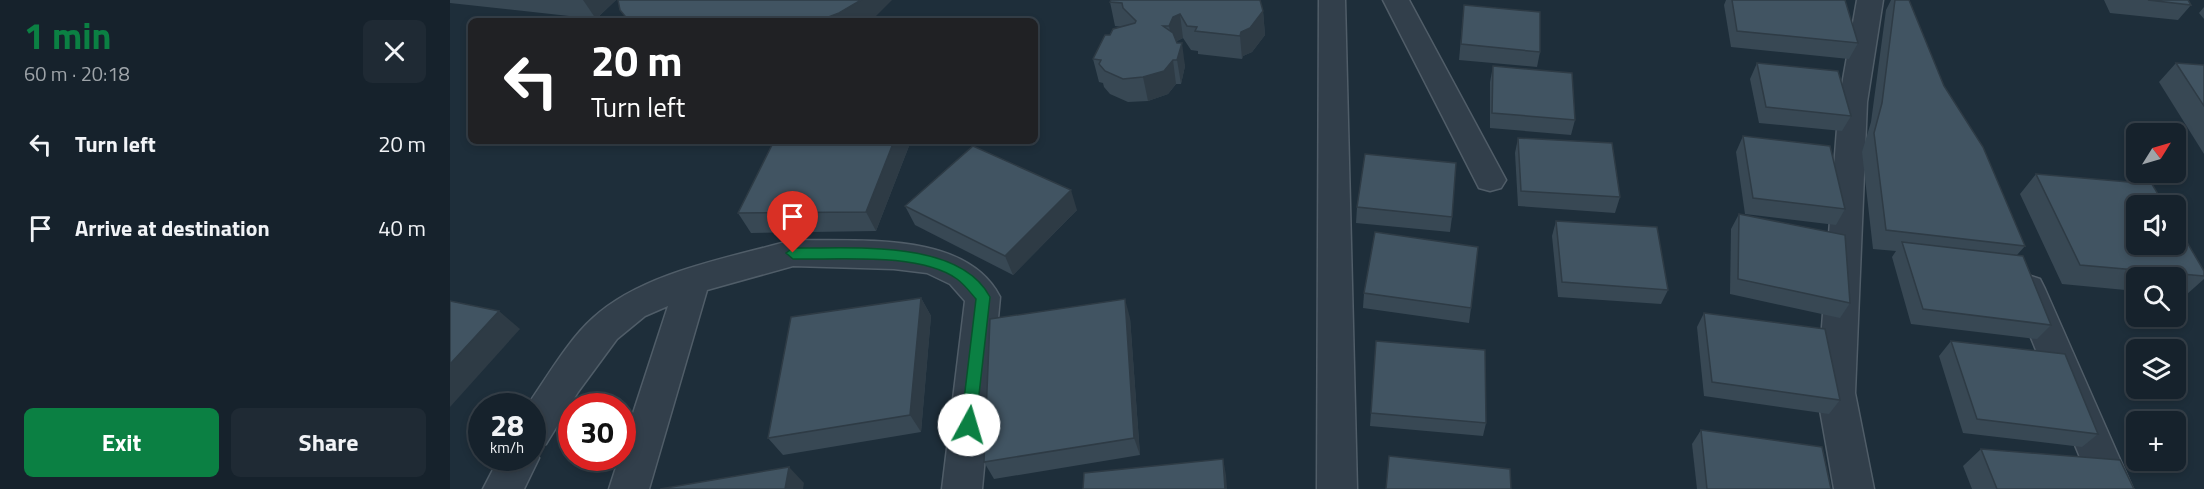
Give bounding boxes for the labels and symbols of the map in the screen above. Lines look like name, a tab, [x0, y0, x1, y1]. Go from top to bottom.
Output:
north arrow	[2126, 123, 2186, 183]
pin	[767, 191, 818, 253]
speed limit sign: 30	[558, 393, 636, 471]
position arrow	[937, 393, 1001, 457]

